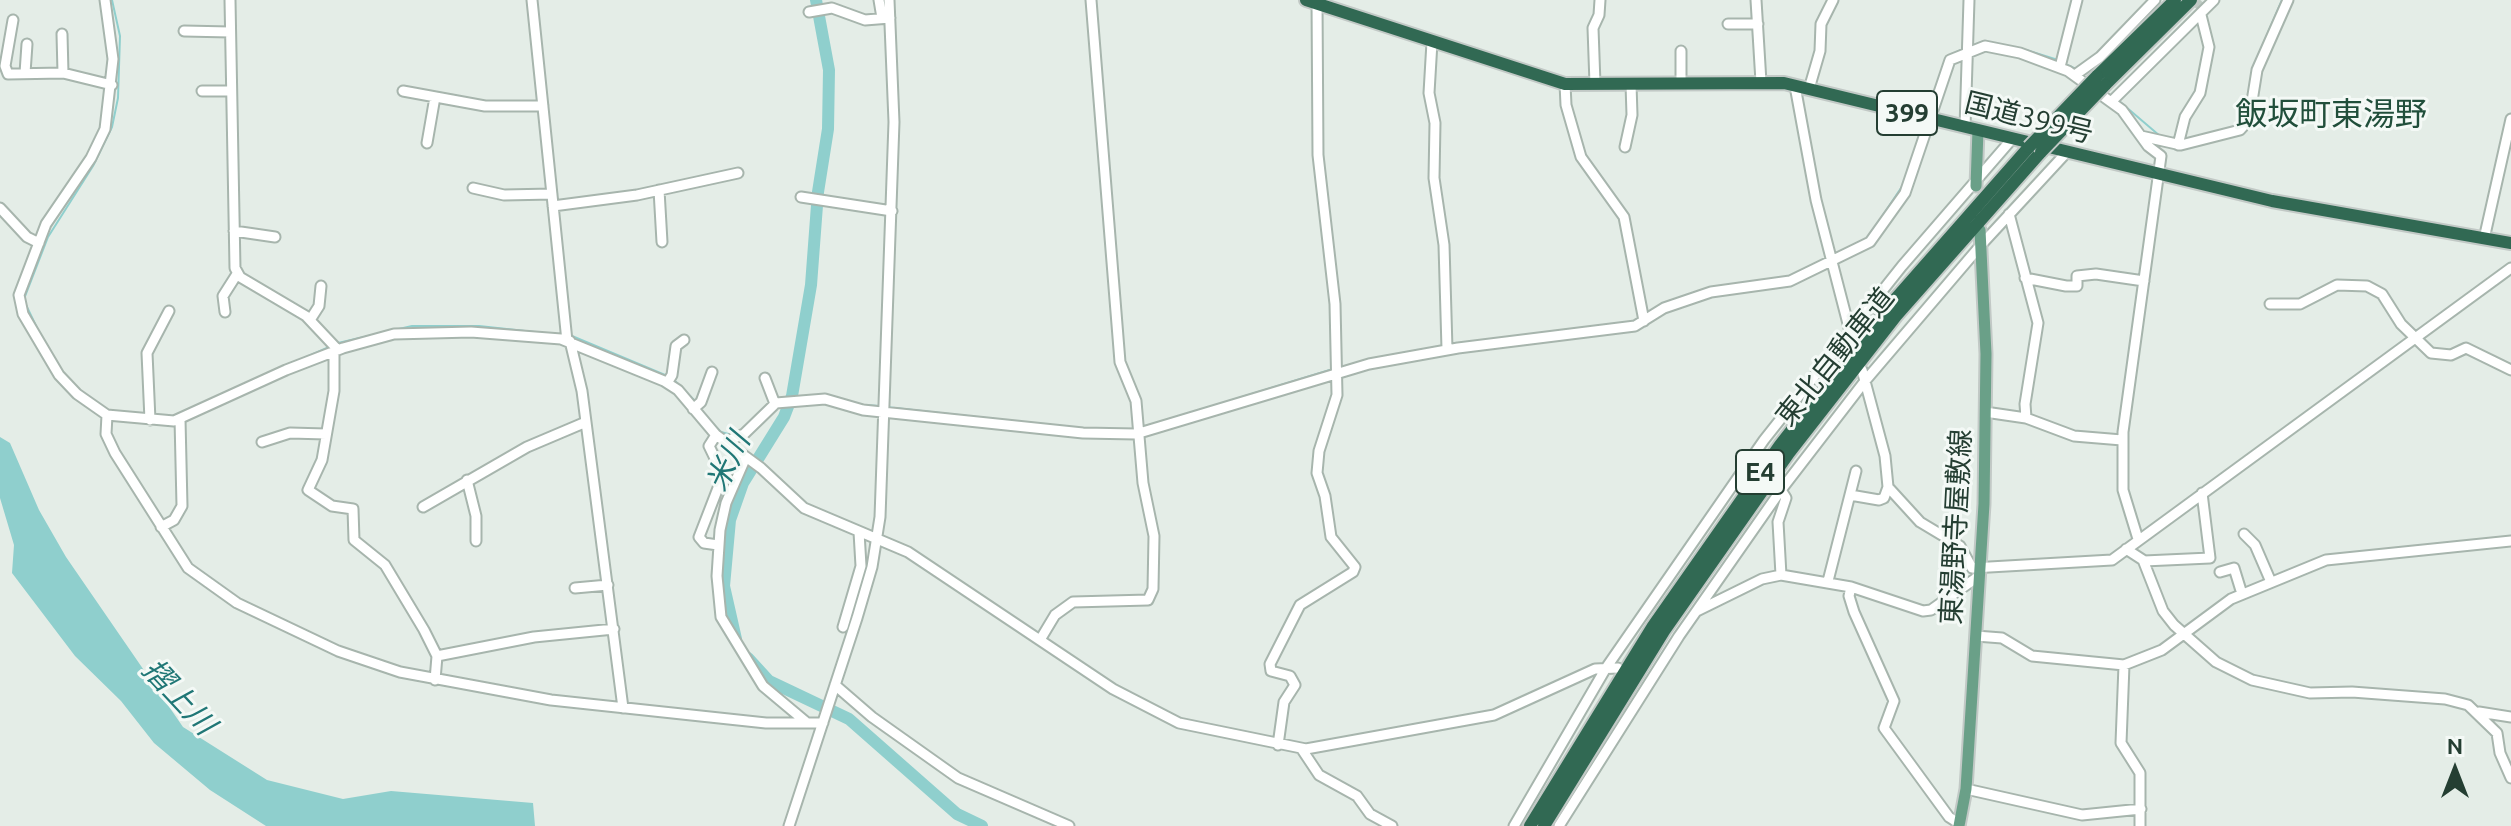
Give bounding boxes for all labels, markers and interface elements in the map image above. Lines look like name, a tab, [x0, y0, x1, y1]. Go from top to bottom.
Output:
street label: 国道399号	[1961, 86, 2097, 150]
road number: 399	[1877, 91, 1937, 135]
district label: 飯坂町東湯野	[2235, 95, 2427, 133]
street label: 東北自動車道	[1769, 281, 1901, 433]
water label: 米川	[699, 427, 757, 497]
street label: 東湯野寺屋敷線	[1934, 428, 1978, 626]
road number: E4	[1736, 450, 1784, 494]
water label: 摺上川	[135, 652, 223, 742]
north arrow	[2415, 730, 2495, 810]
text: N	[2447, 733, 2463, 758]

